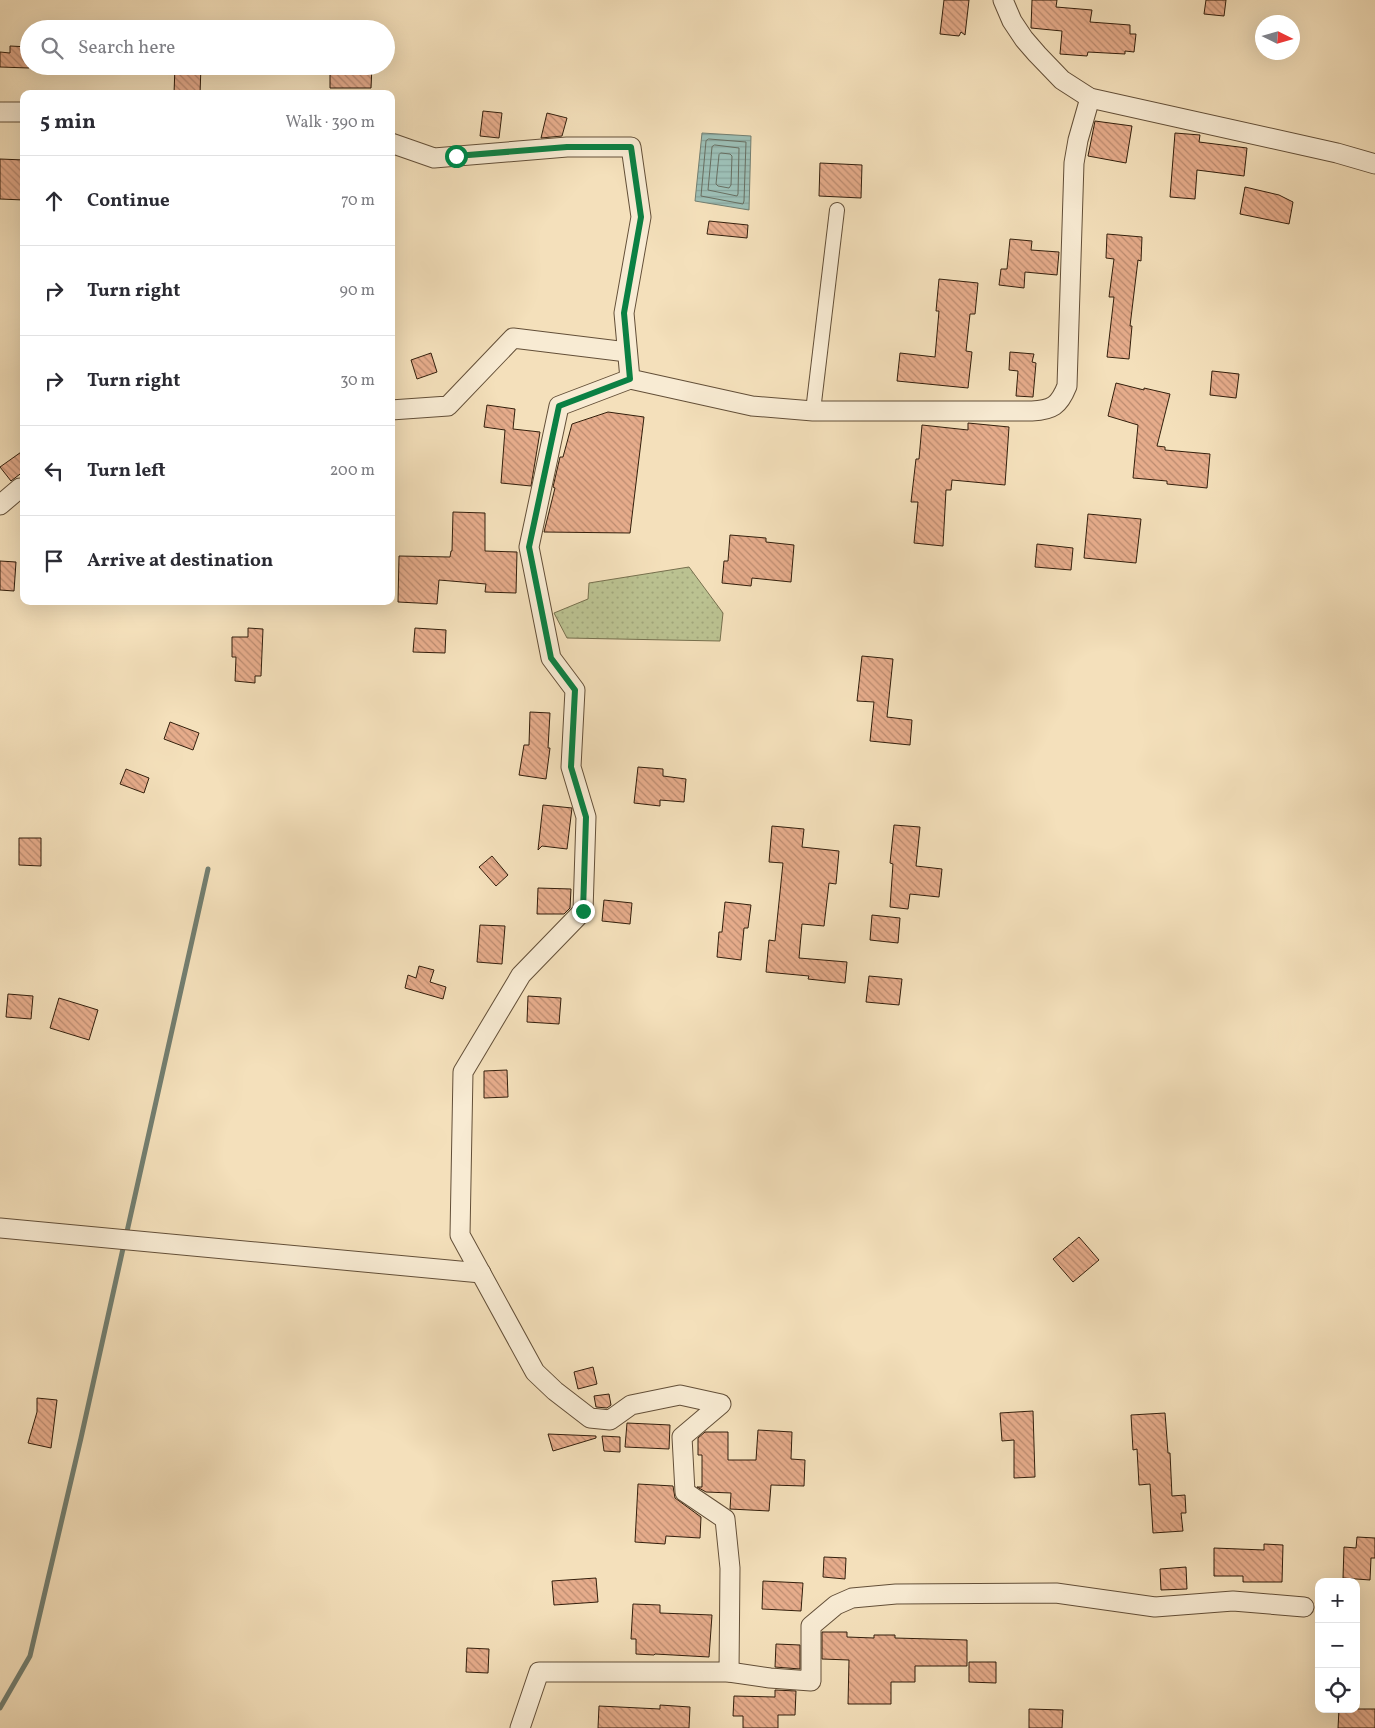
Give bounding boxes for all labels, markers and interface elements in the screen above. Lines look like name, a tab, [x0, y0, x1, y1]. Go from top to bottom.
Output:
north arrow	[1255, 15, 1300, 60]
search box	[20, 20, 395, 75]
icon: search	[38, 34, 66, 62]
text: Search here	[78, 35, 175, 61]
text: 5 min	[40, 108, 96, 137]
text: Walk · 390 m	[286, 112, 375, 134]
route start	[445, 145, 468, 168]
icon: ahead	[40, 187, 68, 215]
text: Continue	[87, 188, 170, 214]
text: 70 m	[341, 190, 375, 212]
icon: right	[40, 277, 68, 305]
text: Turn right	[87, 278, 180, 304]
text: 90 m	[339, 280, 375, 302]
icon: right	[40, 367, 68, 395]
text: Turn right	[87, 368, 180, 394]
text: 30 m	[340, 370, 375, 392]
icon: left	[40, 457, 68, 485]
text: Turn left	[87, 458, 166, 484]
text: 200 m	[330, 460, 375, 482]
icon: arrive	[40, 547, 68, 575]
text: Arrive at destination	[87, 548, 273, 574]
route end	[572, 900, 595, 923]
map controls	[1315, 1578, 1360, 1713]
button: +	[1315, 1578, 1360, 1623]
button: −	[1315, 1623, 1360, 1668]
button: locate	[1315, 1668, 1360, 1713]

